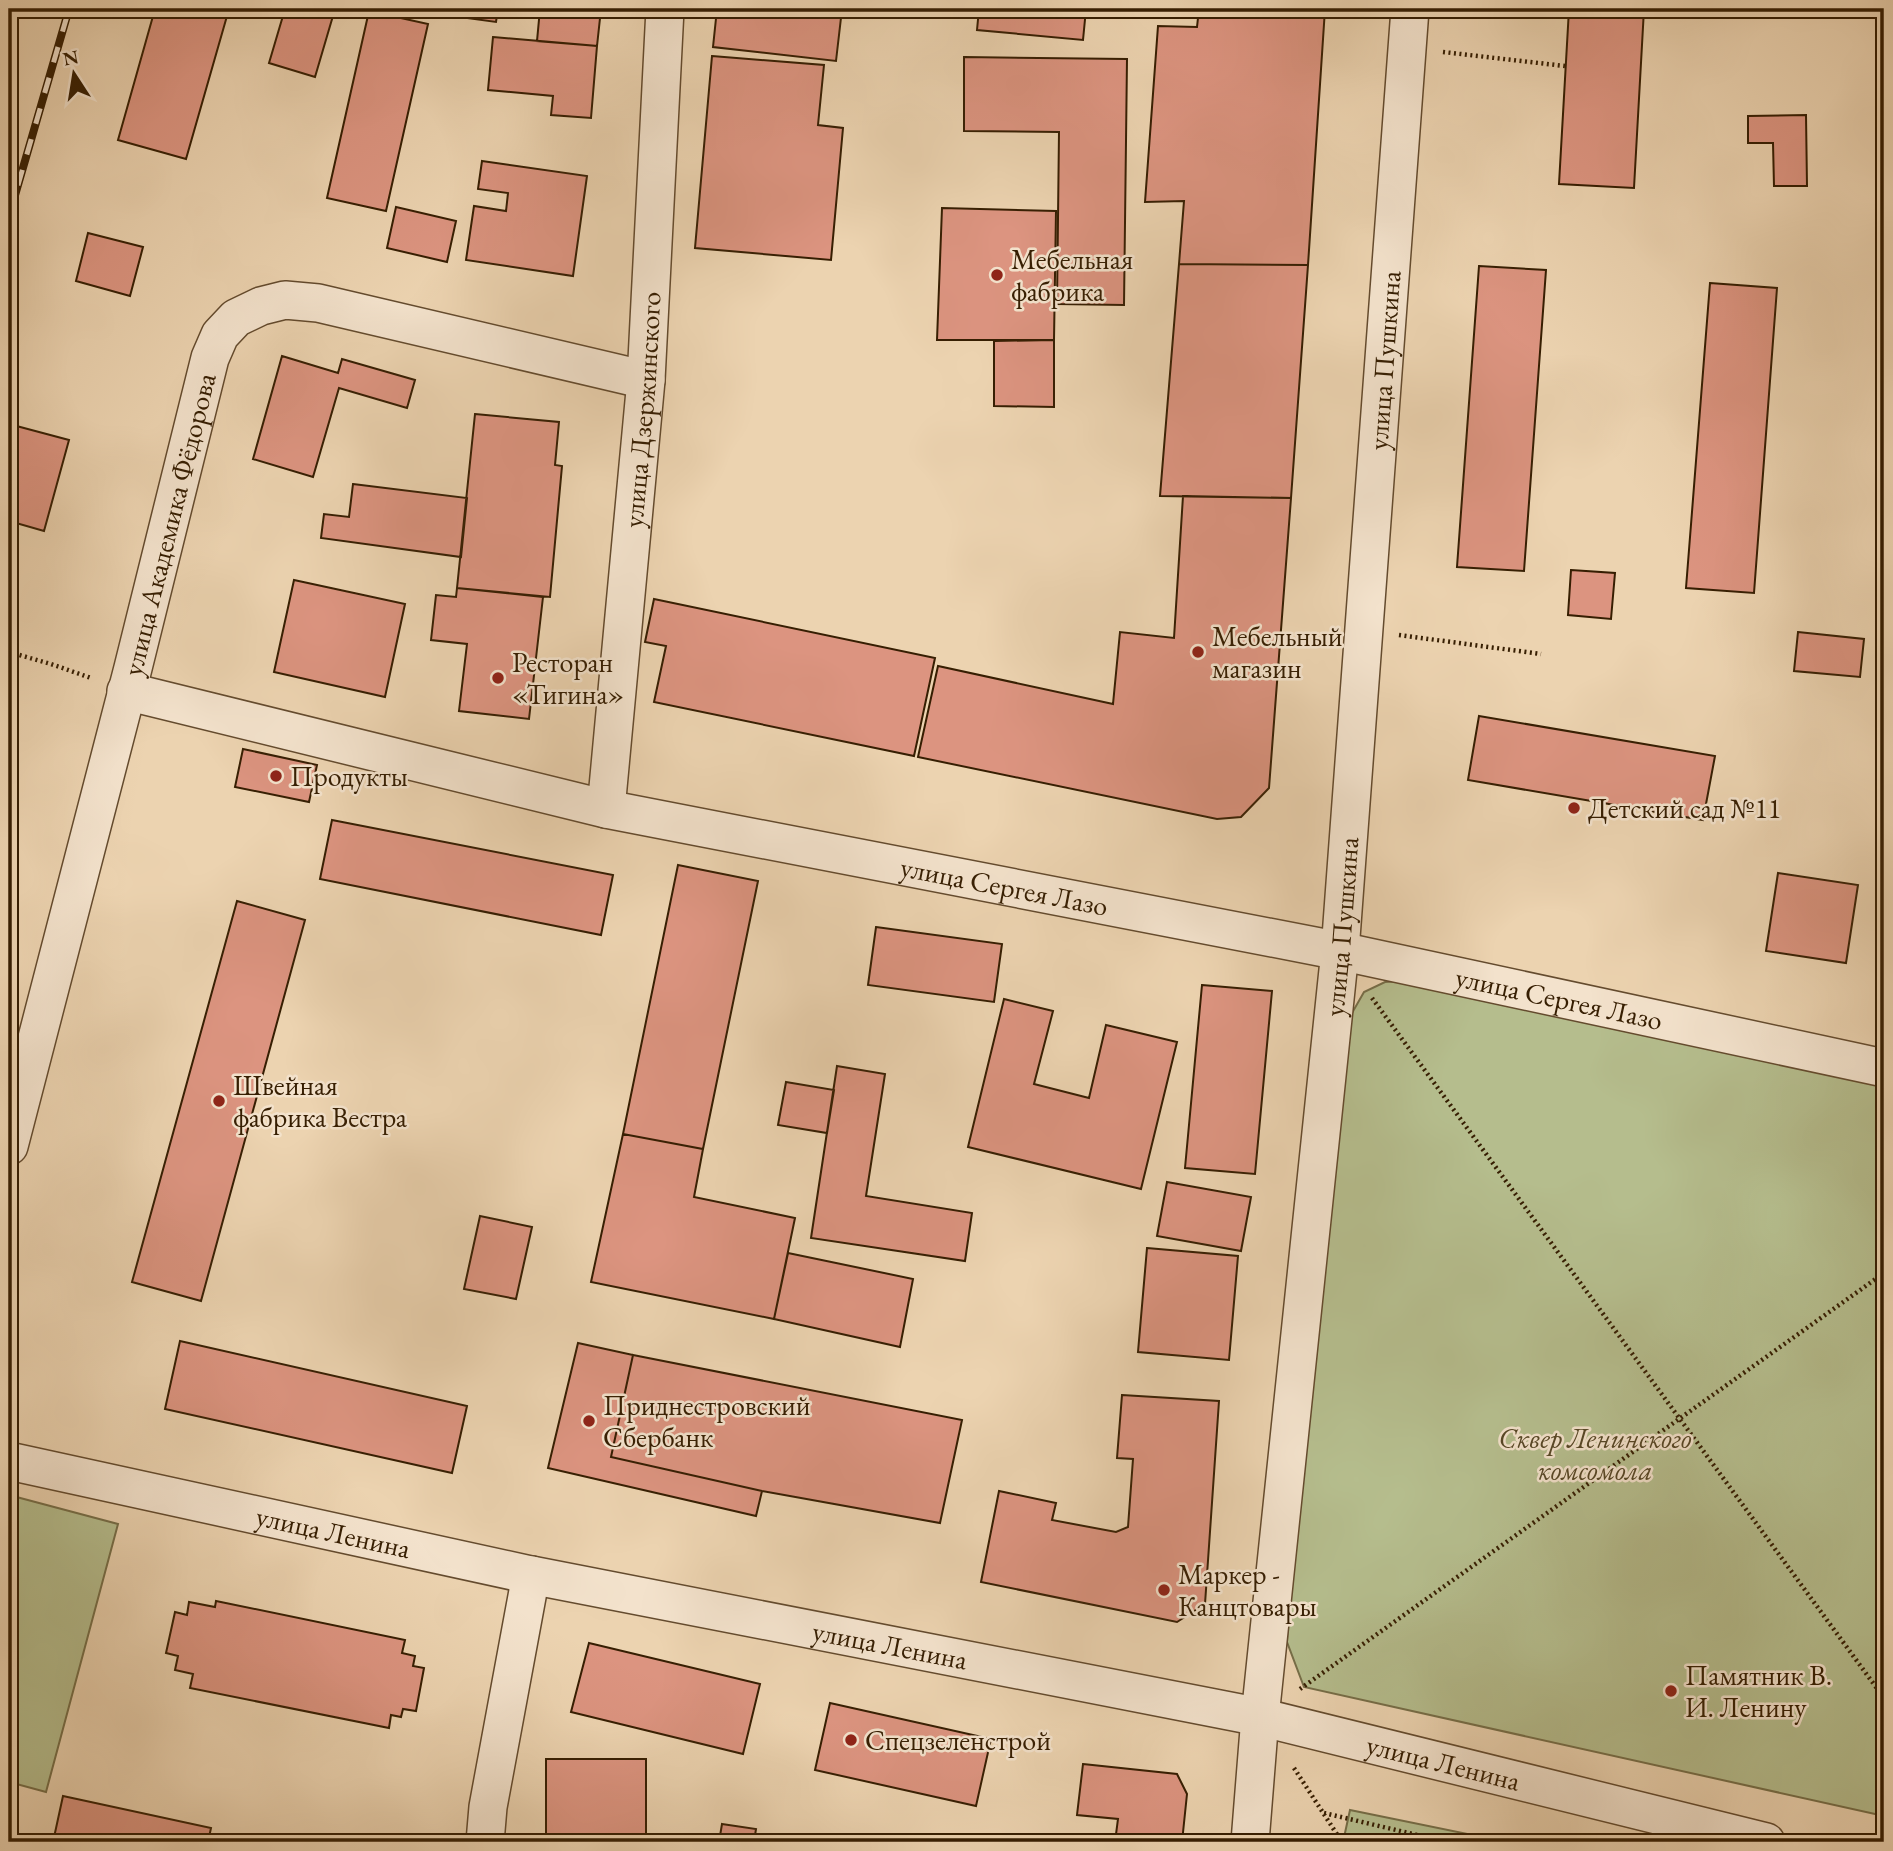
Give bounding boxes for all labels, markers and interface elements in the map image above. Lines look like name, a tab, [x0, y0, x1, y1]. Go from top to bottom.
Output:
north arrow	[38, 38, 108, 108]
text: N	[60, 44, 81, 72]
place label: Мебельная фабрика	[1011, 241, 1133, 309]
marker: Мебельная фабрика	[989, 267, 1005, 283]
street label: улица Пушкина	[1359, 268, 1409, 451]
street label: улица Дзержинского	[614, 291, 669, 529]
street label: улица Академика Фёдорова	[114, 368, 224, 679]
place label: Мебельный магазин	[1212, 618, 1343, 686]
place label: Ресторан «Тигина»	[512, 644, 624, 712]
marker: Мебельный магазин	[1190, 644, 1206, 660]
marker: Ресторан «Тигина»	[490, 670, 506, 686]
place label: Продукты	[290, 758, 408, 794]
marker: Продукты	[268, 768, 284, 784]
place label: Детский сад №11	[1588, 790, 1781, 826]
marker: Детский сад №11	[1566, 800, 1582, 816]
street label: улица Пушкина	[1315, 835, 1366, 1018]
street label: улица Сергея Лазо	[897, 848, 1111, 924]
street label: улица Сергея Лазо	[1452, 958, 1666, 1038]
place label: Швейная фабрика Вестра	[233, 1067, 408, 1135]
marker: Швейная фабрика Вестра	[211, 1093, 227, 1109]
place label: Приднестровский Сбербанк	[603, 1387, 811, 1455]
marker: Приднестровский Сбербанк	[581, 1413, 597, 1429]
park label: Сквер Ленинского комсомола	[1498, 1420, 1692, 1488]
street label: улица Ленина	[253, 1497, 415, 1566]
place label: Маркер - Канцтовары	[1178, 1556, 1317, 1624]
marker: Маркер - Канцтовары	[1156, 1582, 1172, 1598]
street label: улица Ленина	[809, 1612, 971, 1678]
place label: Памятник В. И. Ленину	[1685, 1657, 1832, 1725]
marker: Памятник В. И. Ленину	[1663, 1683, 1679, 1699]
place label: Спецзеленстрой	[865, 1722, 1051, 1758]
street label: улица Ленина	[1363, 1726, 1525, 1799]
marker: Спецзеленстрой	[843, 1732, 859, 1748]

